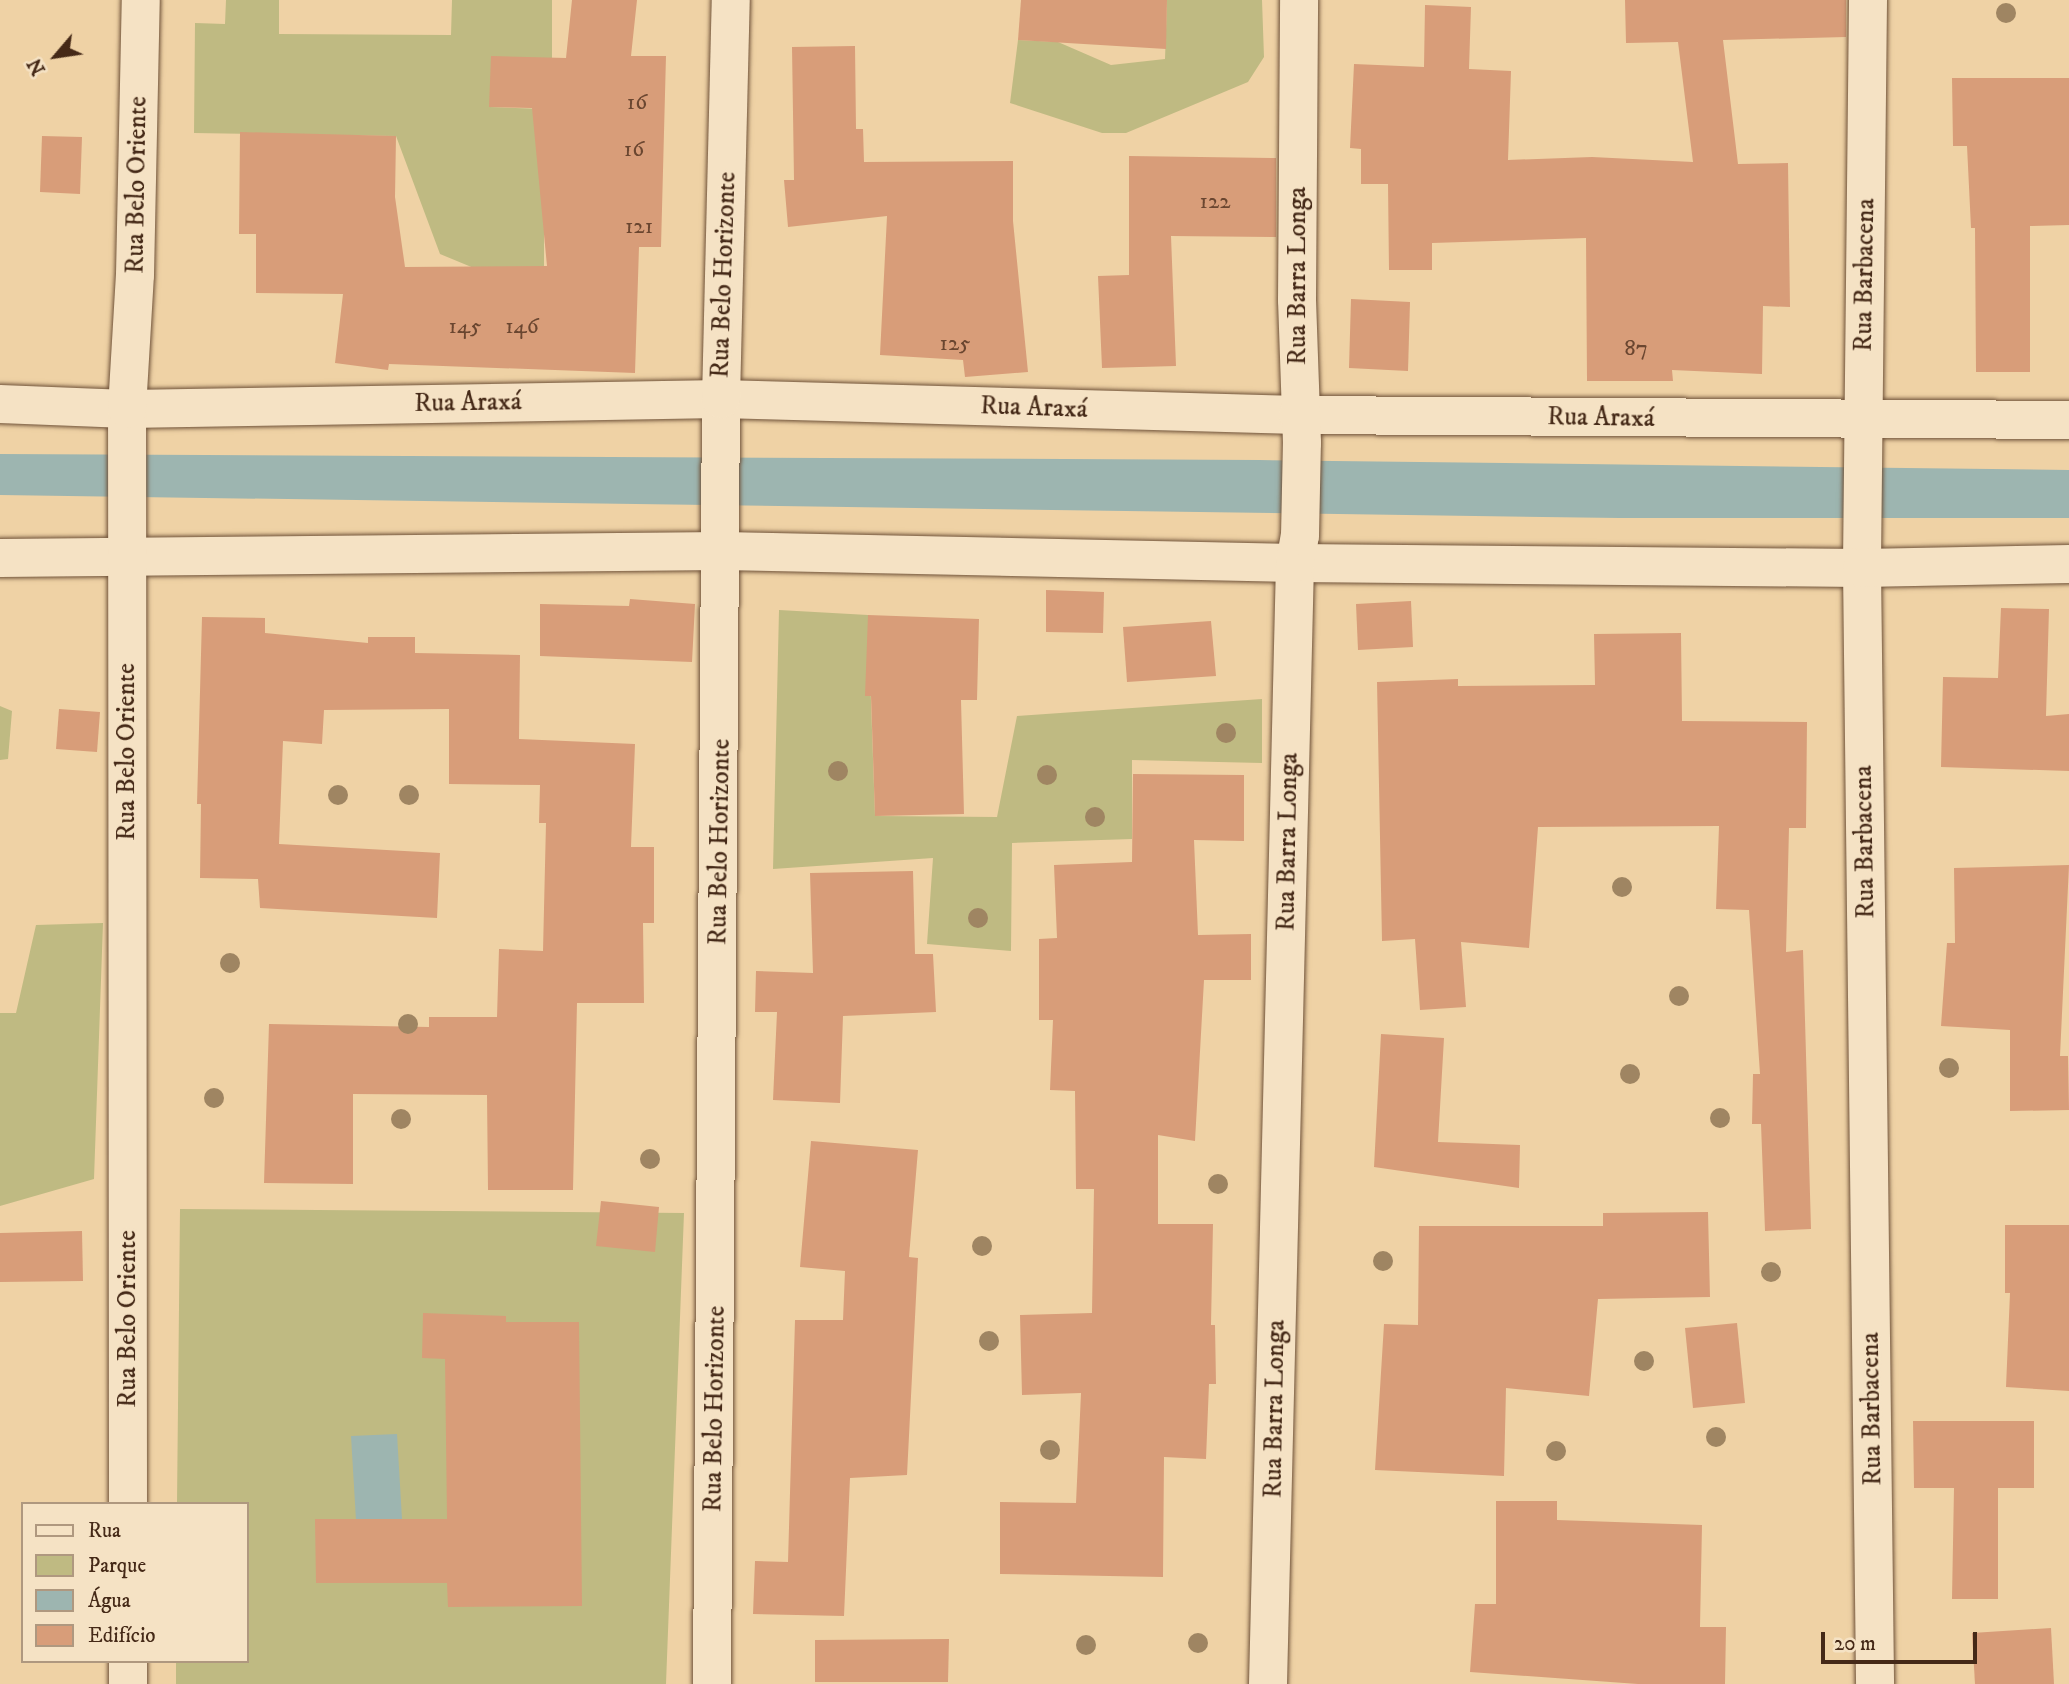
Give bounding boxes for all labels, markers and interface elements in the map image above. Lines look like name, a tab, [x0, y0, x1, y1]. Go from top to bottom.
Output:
north arrow	[21, 21, 91, 91]
text: N	[23, 54, 51, 79]
house number: 16	[627, 89, 647, 117]
street label: Rua Belo Oriente	[120, 96, 154, 274]
house number: 16	[624, 136, 644, 164]
street label: Rua Belo Horizonte	[705, 171, 743, 379]
street label: Rua Barra Longa	[1282, 187, 1314, 365]
house number: 122	[1199, 188, 1231, 216]
street label: Rua Barbacena	[1848, 198, 1882, 352]
house number: 121	[625, 213, 653, 241]
house number: 145	[449, 313, 481, 341]
house number: 146	[505, 313, 539, 341]
house number: 125	[939, 330, 971, 358]
house number: 87	[1624, 335, 1648, 363]
street label: Rua Araxá	[414, 386, 522, 420]
street label: Rua Araxá	[980, 391, 1088, 425]
street label: Rua Araxá	[1547, 401, 1655, 435]
street label: Rua Belo Oriente	[111, 663, 143, 841]
street label: Rua Belo Horizonte	[703, 739, 737, 945]
street label: Rua Barra Longa	[1271, 752, 1305, 932]
street label: Rua Barbacena	[1848, 765, 1882, 919]
street label: Rua Belo Oriente	[112, 1230, 144, 1408]
street label: Rua Belo Horizonte	[698, 1306, 732, 1512]
street label: Rua Barra Longa	[1258, 1319, 1292, 1499]
street label: Rua Barbacena	[1855, 1332, 1889, 1486]
legend	[21, 1502, 248, 1663]
text: Rua	[88, 1518, 121, 1544]
text: Parque	[88, 1553, 146, 1579]
text: Água	[88, 1588, 131, 1614]
scale bar	[1824, 1618, 1980, 1662]
text: Edifício	[88, 1623, 156, 1649]
text: 20 m	[1834, 1631, 1876, 1657]

